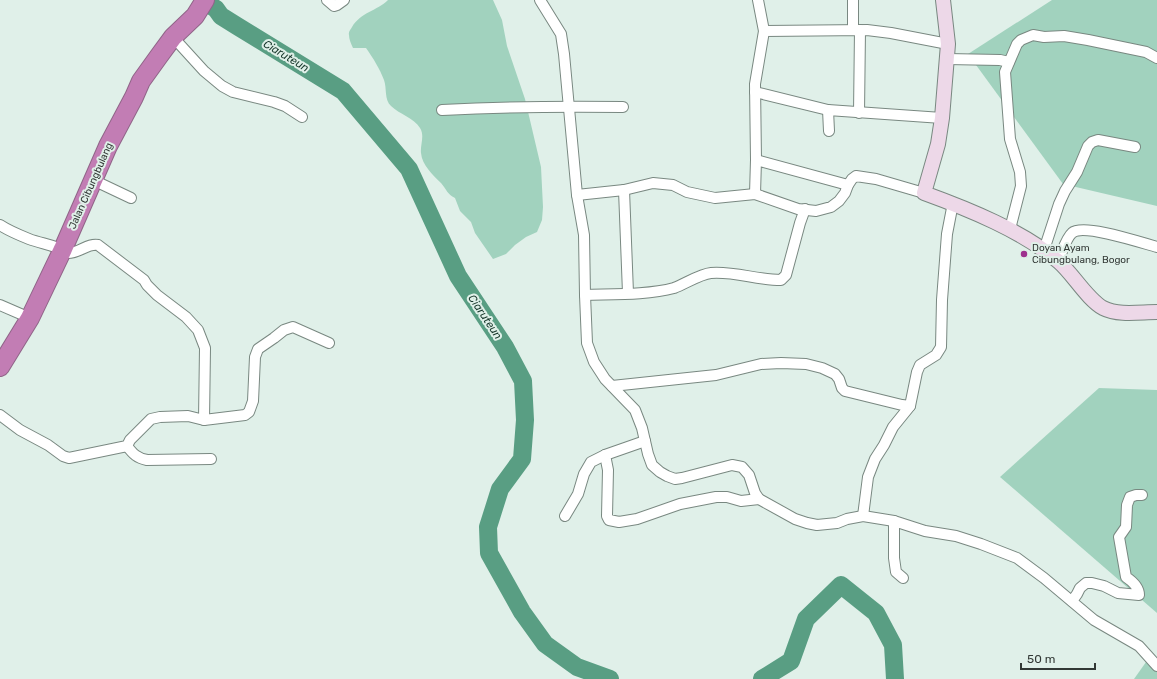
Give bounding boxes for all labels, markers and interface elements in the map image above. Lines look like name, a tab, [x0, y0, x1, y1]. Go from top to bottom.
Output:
water label: Ciaruteun	[261, 37, 311, 75]
street label: Jalan Cibungbulang	[67, 141, 115, 231]
place label: Doyan Ayam Cibungbulang, Bogor	[1032, 242, 1130, 266]
marker: Doyan Ayam Cibungbulang, Bogor	[1019, 249, 1029, 259]
water label: Ciaruteun	[465, 292, 505, 342]
scale bar	[1021, 645, 1095, 671]
text: 50 m	[1027, 652, 1055, 666]

